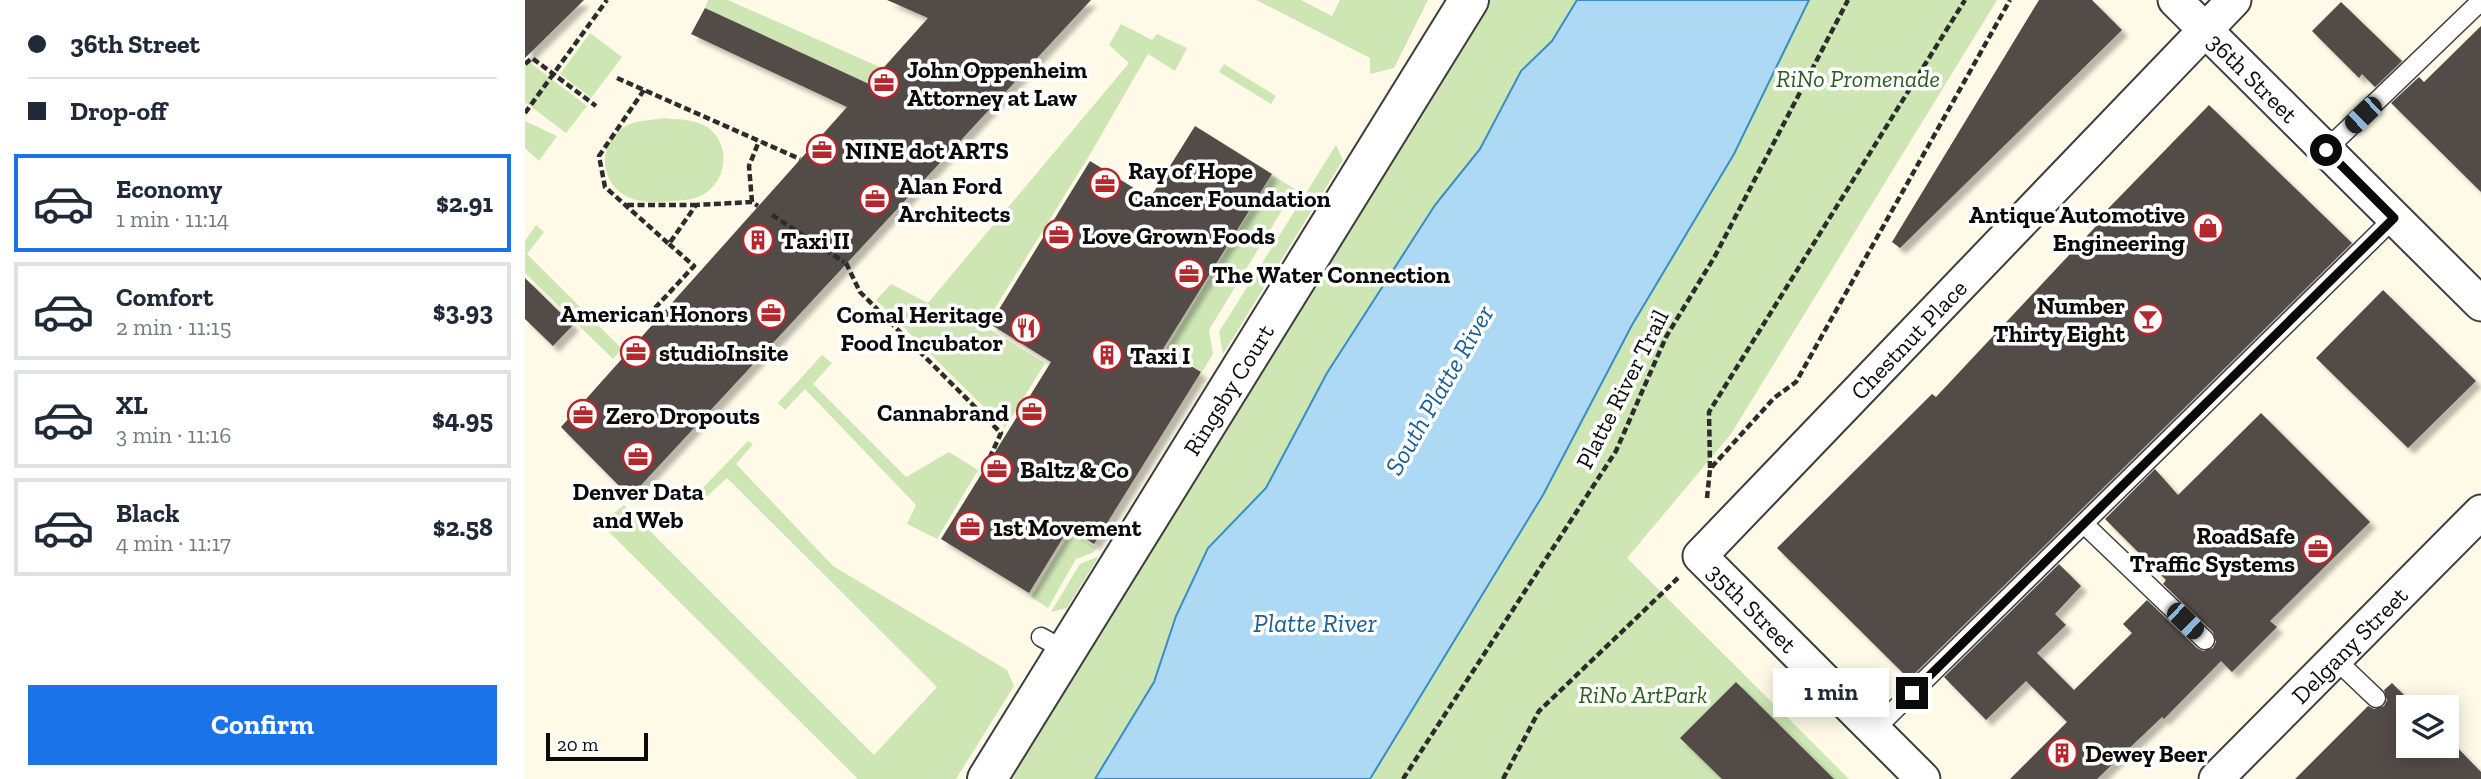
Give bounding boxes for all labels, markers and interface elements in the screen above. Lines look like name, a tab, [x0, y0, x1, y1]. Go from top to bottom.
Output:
street label: 36th Street	[2202, 27, 2304, 129]
text: 36th Street	[70, 28, 200, 60]
place label: John Oppenheim Attorney at Law	[907, 55, 1087, 112]
park label: RiNo Promenade	[1776, 64, 1940, 93]
office icon: John Oppenheim Attorney at Law	[867, 66, 901, 100]
car	[2341, 93, 2386, 137]
text: Drop-off	[70, 95, 167, 127]
office icon: NINE dot ARTS	[805, 133, 839, 167]
route start	[2310, 134, 2342, 166]
place label: NINE dot ARTS	[845, 136, 1009, 165]
place label: Ray of Hope Cancer Foundation	[1128, 156, 1331, 213]
office icon: Ray of Hope Cancer Foundation	[1088, 167, 1122, 201]
place label: Alan Ford Architects	[898, 171, 1011, 228]
icon: car	[32, 172, 95, 235]
text: Economy	[116, 173, 222, 205]
office icon: Alan Ford Architects	[858, 182, 892, 216]
text: $2.91	[436, 187, 493, 219]
place label: Antique Automotive Engineering	[1969, 200, 2185, 257]
text: 1 min · 11:14	[116, 205, 229, 233]
shop icon: Antique Automotive Engineering	[2191, 211, 2225, 245]
office icon: Love Grown Foods	[1042, 218, 1076, 252]
place label: Love Grown Foods	[1082, 221, 1275, 250]
building icon: Taxi II	[741, 223, 775, 257]
place label: Taxi II	[781, 226, 850, 255]
office icon: The Water Connection	[1172, 257, 1206, 291]
place label: The Water Connection	[1212, 260, 1450, 289]
street label: Chestnut Place	[1844, 273, 1973, 405]
icon: car	[32, 280, 95, 343]
text: Comfort	[116, 281, 213, 313]
place label: Number Thirty Eight	[1993, 291, 2125, 348]
text: $3.93	[433, 295, 493, 327]
office icon: American Honors	[754, 296, 788, 330]
place label: American Honors	[560, 299, 748, 328]
water label: South Platte River	[1378, 299, 1501, 480]
place label: Comal Heritage Food Incubator	[836, 300, 1003, 357]
bar icon: Number Thirty Eight	[2131, 302, 2165, 336]
street label: Platte River Trail	[1569, 305, 1675, 473]
restaurant icon: Comal Heritage Food Incubator	[1009, 311, 1043, 345]
text: 2 min · 11:15	[116, 313, 232, 341]
street label: Ringsby Court	[1176, 319, 1280, 460]
office icon: studioInsite	[619, 335, 653, 369]
place label: studioInsite	[659, 338, 789, 367]
building icon: Taxi I	[1090, 338, 1124, 372]
place label: Taxi I	[1130, 341, 1190, 370]
icon: car	[32, 388, 95, 451]
text: XL	[116, 389, 148, 421]
office icon: Cannabrand	[1015, 395, 1049, 429]
office icon: Zero Dropouts	[566, 398, 600, 432]
place label: Cannabrand	[877, 398, 1009, 427]
place label: Zero Dropouts	[606, 401, 760, 430]
text: $4.95	[432, 403, 493, 435]
text: 3 min · 11:16	[116, 421, 231, 449]
office icon: Denver Data and Web	[621, 440, 655, 474]
office icon: Baltz & Co	[980, 452, 1014, 486]
place label: Baltz & Co	[1020, 455, 1129, 484]
place label: Denver Data and Web	[572, 477, 704, 534]
icon: car	[32, 496, 95, 559]
text: Black	[116, 497, 179, 529]
office icon: 1st Movement	[953, 510, 987, 544]
text: $2.58	[433, 511, 493, 543]
place label: 1st Movement	[993, 513, 1142, 542]
place label: RoadSafe Traffic Systems	[2129, 521, 2295, 578]
text: 4 min · 11:17	[116, 529, 231, 557]
office icon: RoadSafe Traffic Systems	[2301, 532, 2335, 566]
street label: 35th Street	[1701, 557, 1803, 659]
street label: Delgany Street	[2285, 580, 2413, 709]
car	[2163, 599, 2208, 643]
water label: Platte River	[1253, 607, 1377, 639]
callout: 1 min	[1772, 668, 1887, 718]
route end	[1896, 677, 1928, 709]
text: 1 min	[1804, 678, 1858, 706]
park label: RiNo ArtPark	[1579, 680, 1708, 709]
button: Confirm	[28, 685, 497, 765]
map controls	[2396, 695, 2459, 758]
button: layers	[2396, 695, 2459, 758]
scale bar	[546, 730, 647, 762]
text: 20 m	[557, 733, 598, 756]
building icon: Dewey Beer	[2045, 736, 2079, 770]
place label: Dewey Beer	[2085, 739, 2208, 768]

